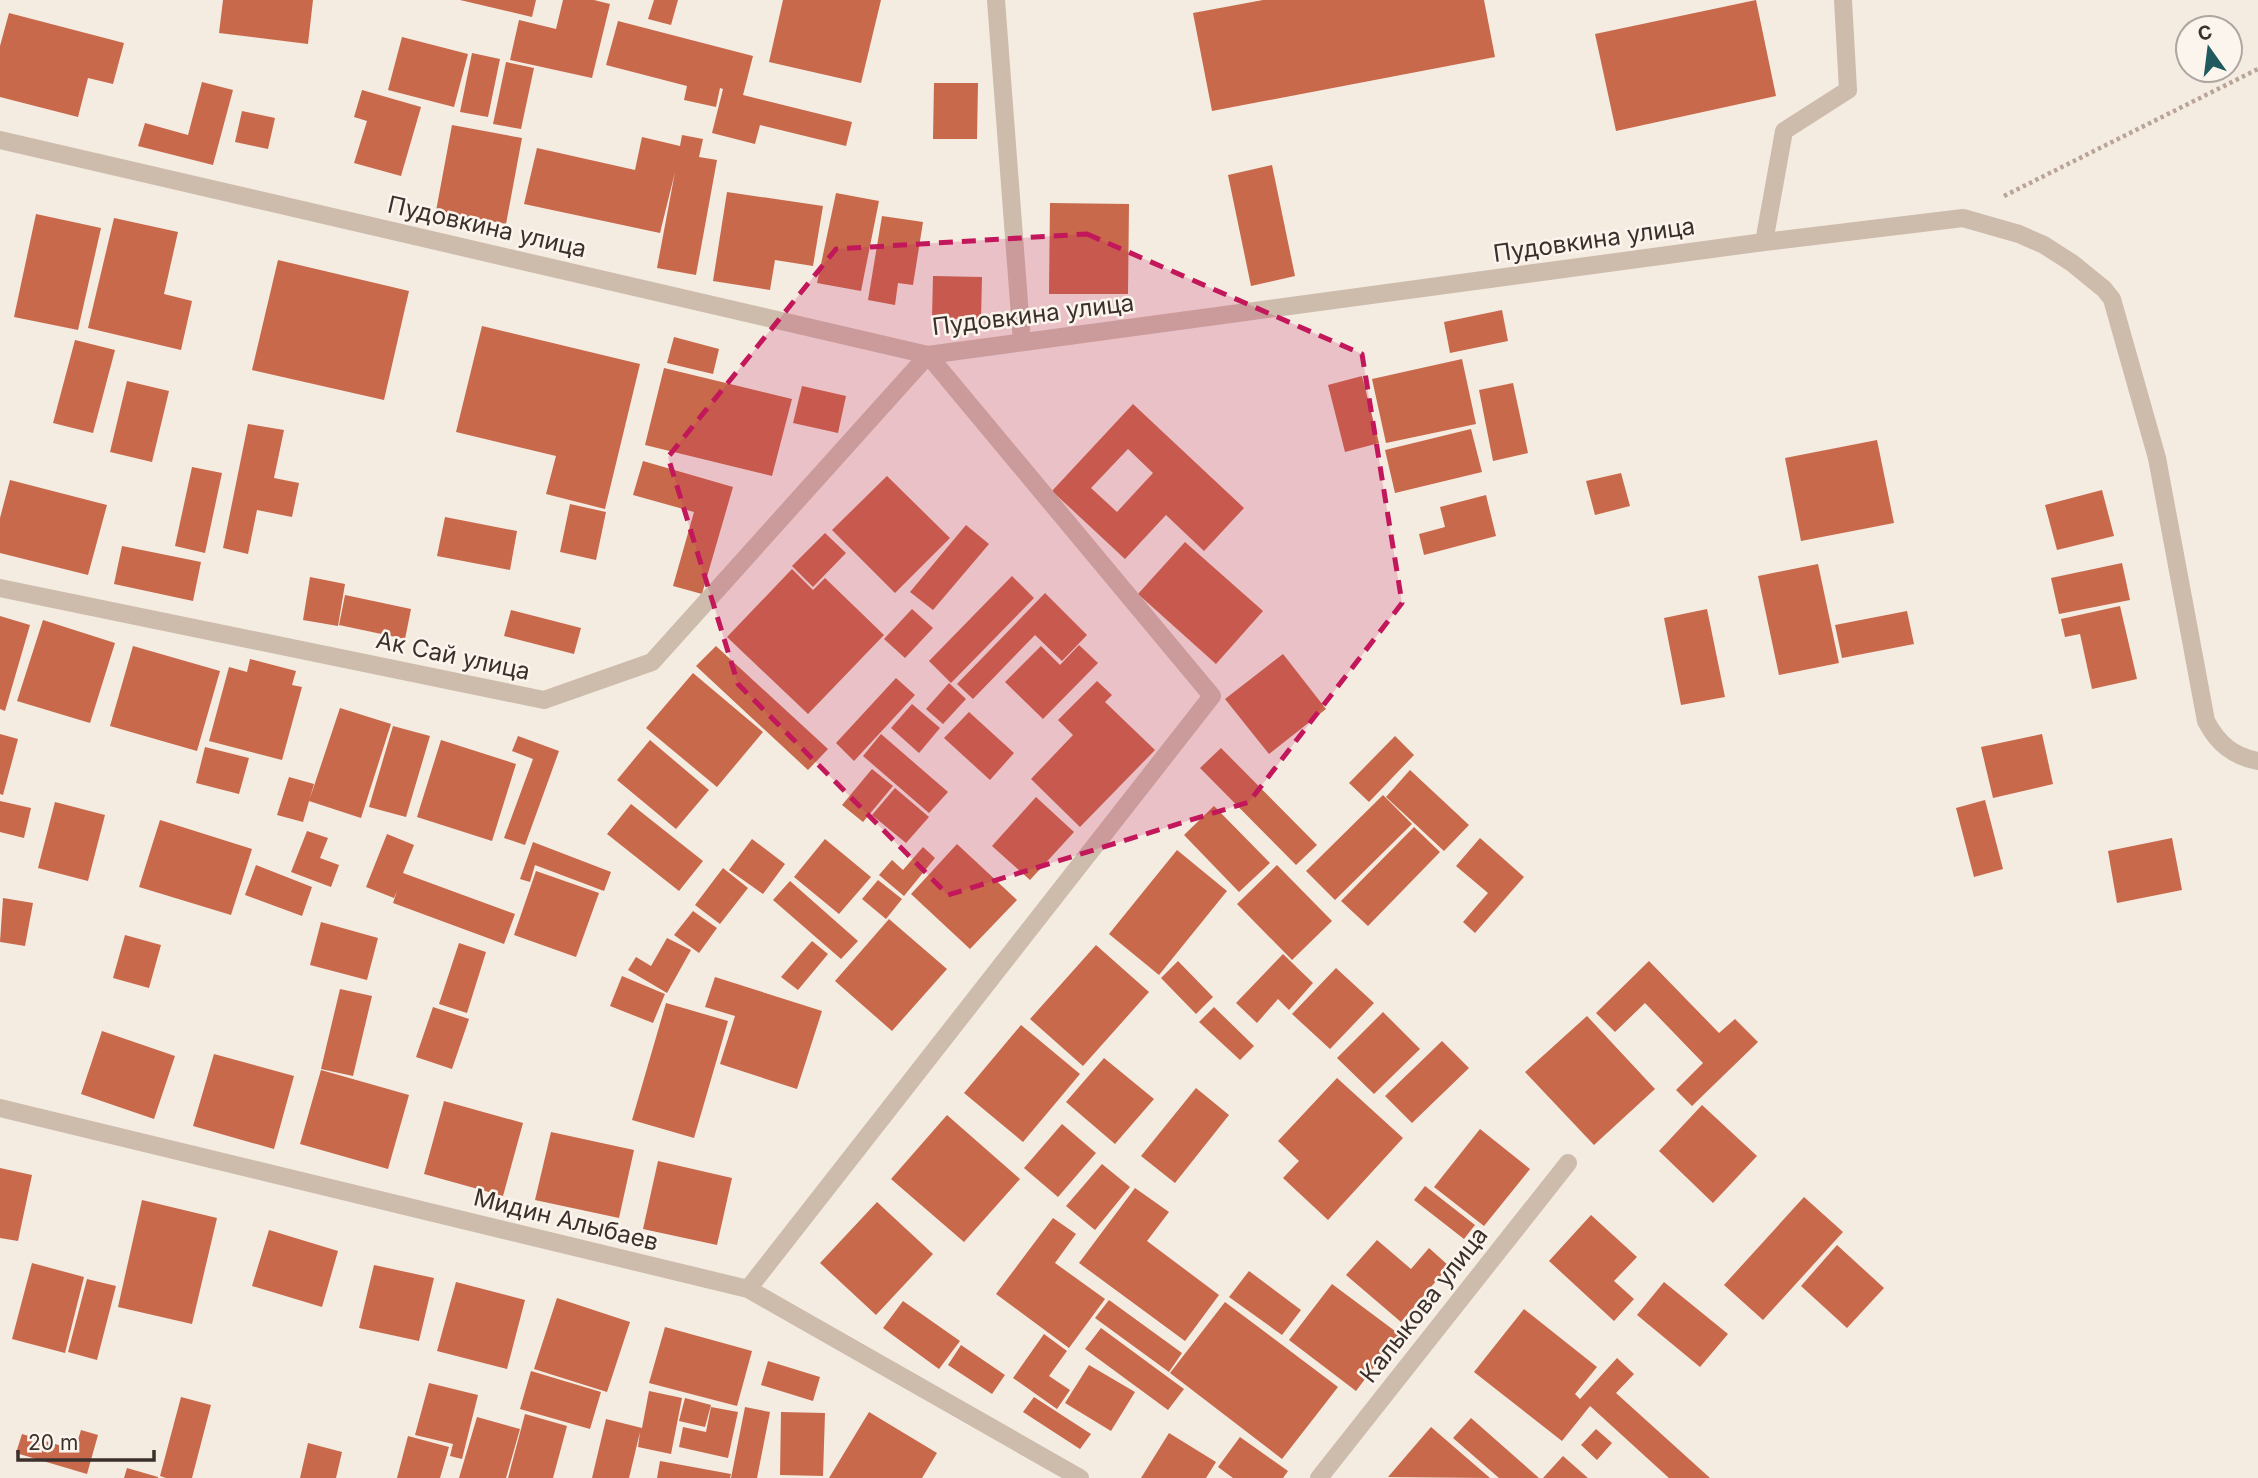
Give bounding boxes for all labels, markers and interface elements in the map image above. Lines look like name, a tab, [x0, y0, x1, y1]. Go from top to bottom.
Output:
north arrow	[2174, 14, 2244, 84]
text: С	[2195, 20, 2215, 46]
street label: Пудовкина улица	[385, 190, 589, 263]
street label: Пудовкина улица	[1491, 211, 1697, 268]
street label: Пудовкина улица	[930, 288, 1136, 341]
street label: Ак Сай улица	[374, 625, 533, 686]
street label: Мидин Алыбаев	[471, 1183, 661, 1256]
street label: Калыкова улица	[1354, 1221, 1494, 1388]
scale bar	[18, 1418, 154, 1462]
text: 20 m	[28, 1430, 78, 1455]

